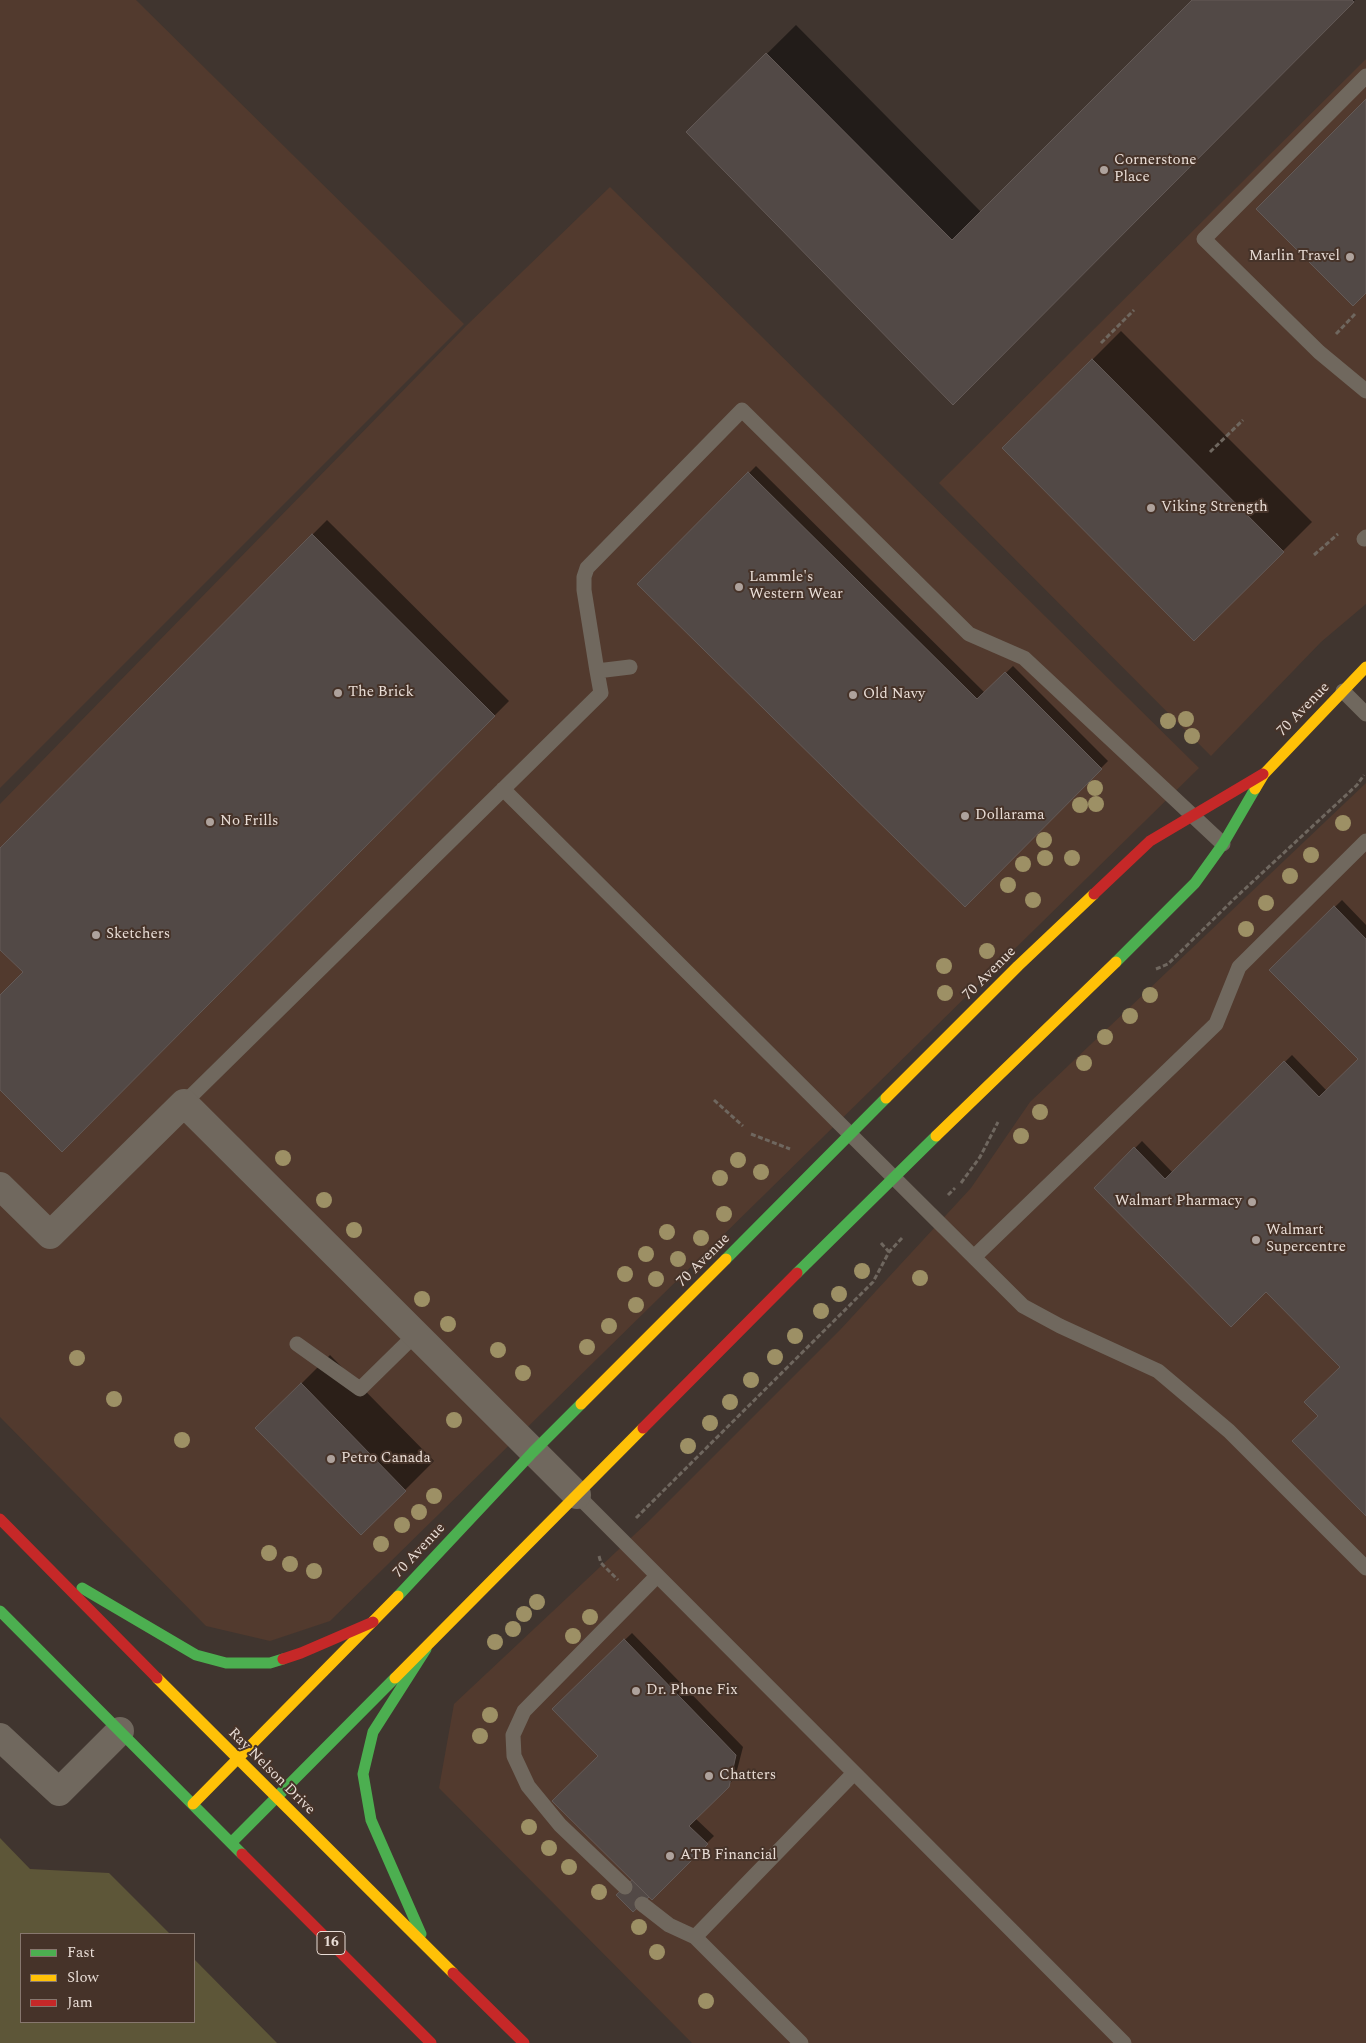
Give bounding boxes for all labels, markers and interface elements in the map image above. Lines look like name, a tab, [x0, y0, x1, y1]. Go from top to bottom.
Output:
place label: Cornerstone Place	[1114, 152, 1197, 187]
marker: Cornerstone Place	[1098, 164, 1110, 176]
place label: Marlin Travel	[1249, 248, 1340, 266]
marker: Marlin Travel	[1344, 251, 1356, 263]
place label: Viking Strength	[1161, 499, 1268, 517]
marker: Viking Strength	[1145, 502, 1157, 514]
place label: Lammle's Western Wear	[749, 569, 843, 604]
marker: Lammle's Western Wear	[733, 581, 745, 593]
street label: 70 Avenue	[1274, 679, 1334, 741]
place label: The Brick	[348, 684, 414, 702]
place label: Old Navy	[863, 686, 925, 704]
marker: The Brick	[332, 687, 344, 699]
marker: Old Navy	[847, 689, 859, 701]
place label: Dollarama	[975, 807, 1044, 825]
marker: Dollarama	[959, 810, 971, 822]
place label: No Frills	[220, 813, 279, 831]
marker: No Frills	[204, 816, 216, 828]
place label: Sketchers	[106, 926, 170, 944]
marker: Sketchers	[90, 929, 102, 941]
street label: 70 Avenue	[960, 944, 1020, 1004]
place label: Walmart Pharmacy	[1115, 1193, 1242, 1211]
marker: Walmart Pharmacy	[1246, 1196, 1258, 1208]
place label: Walmart Supercentre	[1266, 1222, 1346, 1257]
street label: 70 Avenue	[674, 1231, 734, 1291]
marker: Walmart Supercentre	[1250, 1234, 1262, 1246]
place label: Petro Canada	[341, 1450, 431, 1468]
marker: Petro Canada	[325, 1453, 337, 1465]
street label: 70 Avenue	[390, 1520, 450, 1582]
place label: Dr. Phone Fix	[646, 1682, 738, 1700]
marker: Dr. Phone Fix	[630, 1685, 642, 1697]
street label: Ray Nelson Drive	[224, 1725, 318, 1819]
place label: Chatters	[719, 1767, 776, 1785]
marker: Chatters	[703, 1770, 715, 1782]
place label: ATB Financial	[680, 1847, 777, 1865]
marker: ATB Financial	[664, 1850, 676, 1862]
road number: 16	[317, 1932, 345, 1955]
legend	[20, 1933, 195, 2023]
text: Fast	[67, 1941, 95, 1964]
text: Slow	[67, 1966, 99, 1989]
text: Jam	[67, 1991, 93, 2014]

